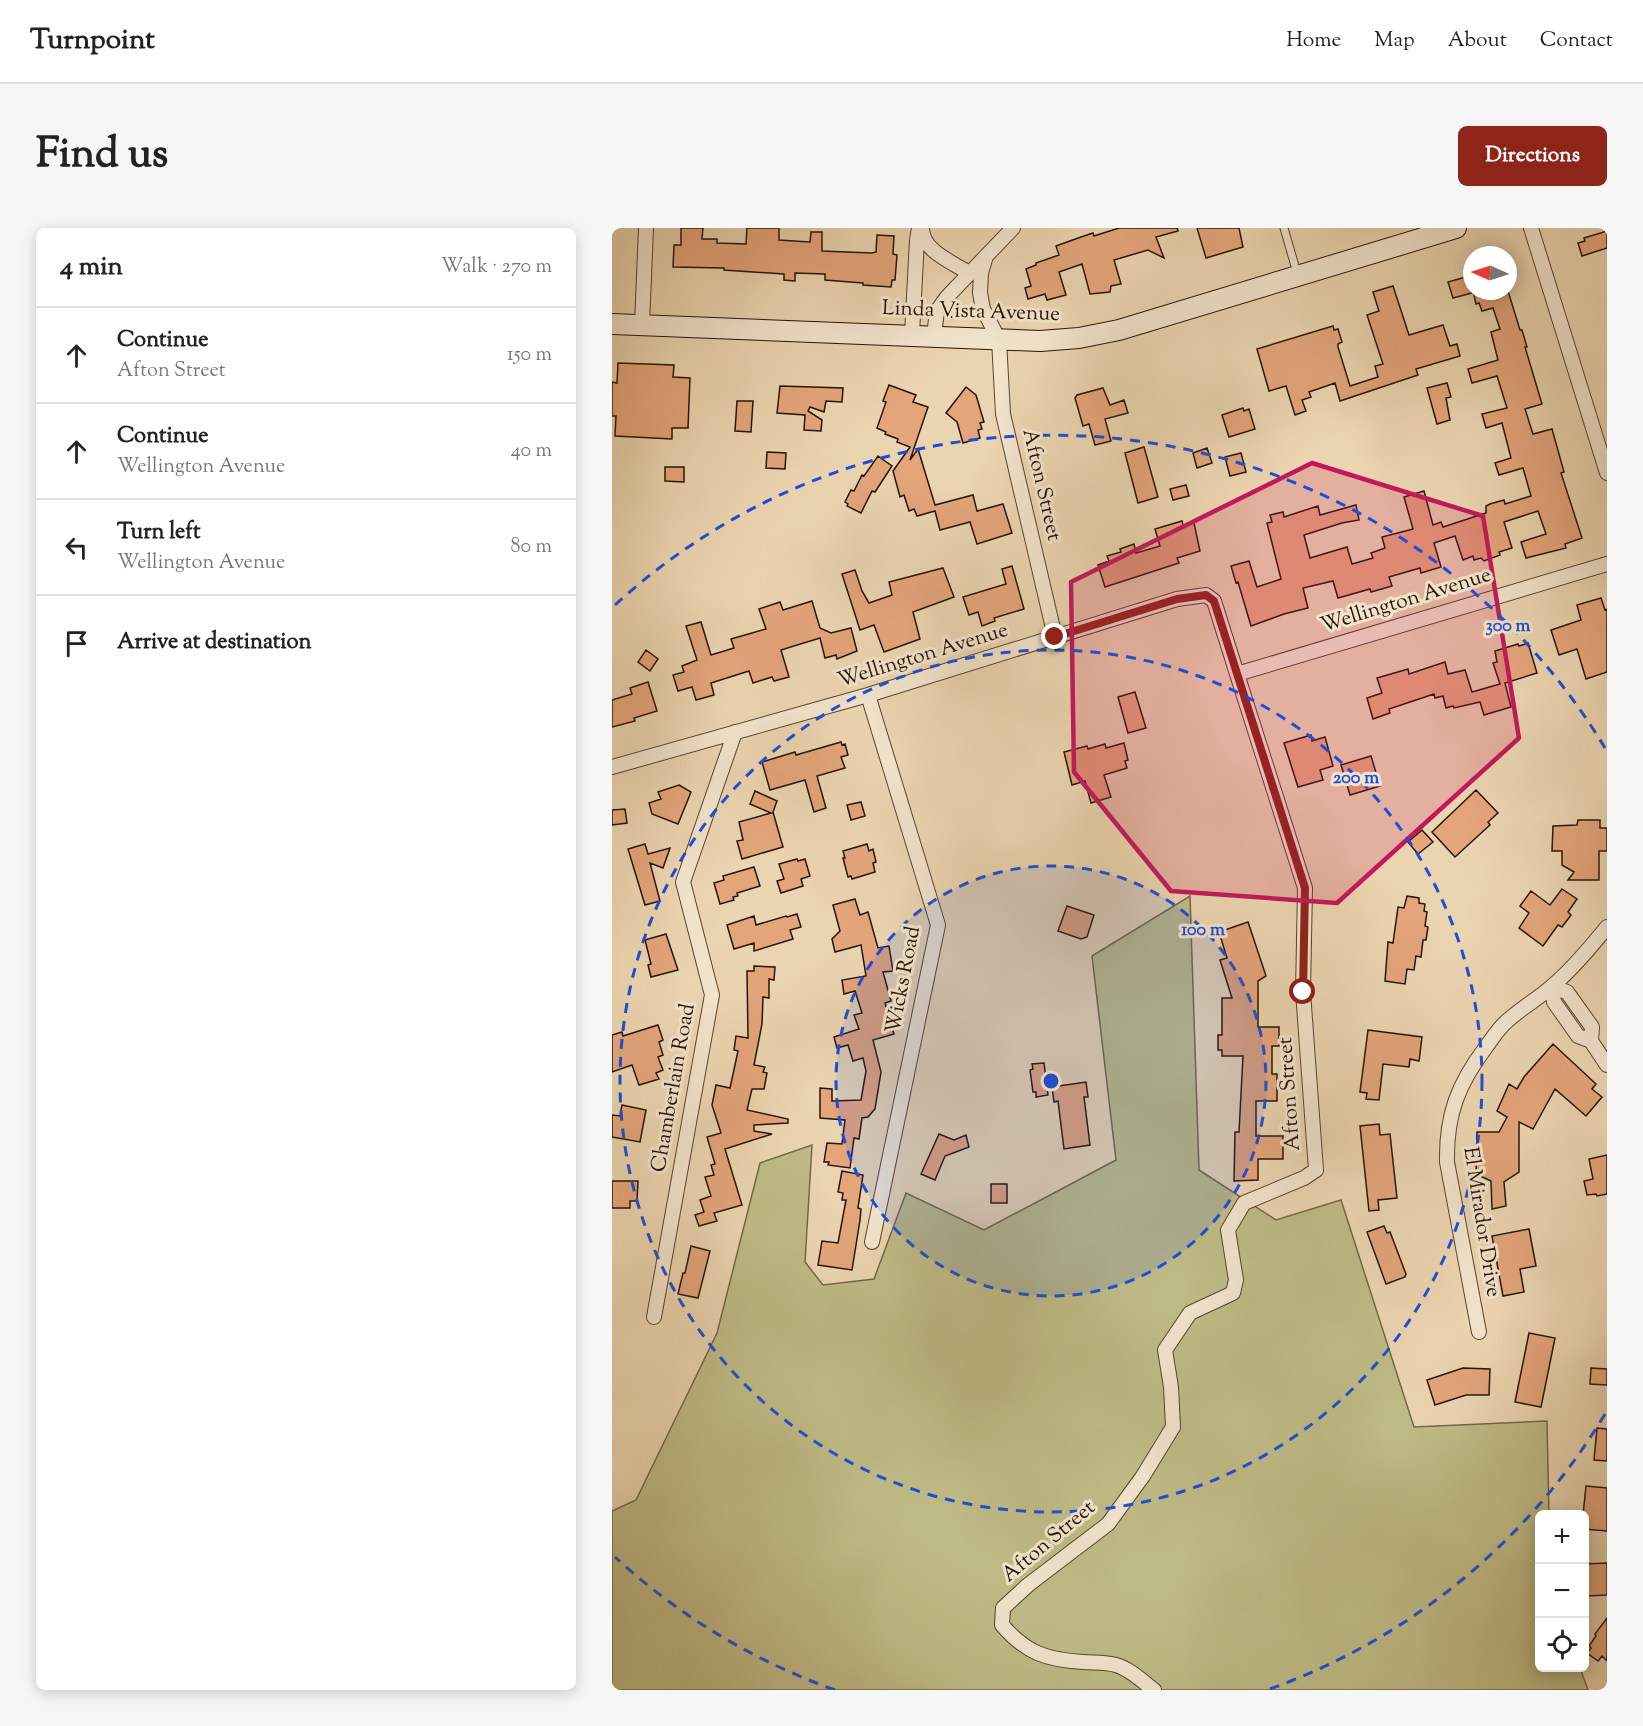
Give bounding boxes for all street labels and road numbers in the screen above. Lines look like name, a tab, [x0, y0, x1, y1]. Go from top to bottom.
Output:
street label: Linda Vista Avenue	[881, 294, 1061, 330]
street label: Afton Street	[1014, 426, 1068, 544]
street label: Wellington Avenue	[1317, 561, 1495, 641]
street label: Wellington Avenue	[834, 616, 1012, 696]
street label: Wicks Road	[879, 924, 929, 1036]
street label: Chamberlain Road	[644, 1001, 704, 1175]
street label: Afton Street	[1271, 1036, 1309, 1152]
street label: El Mirador Drive	[1454, 1145, 1508, 1299]
street label: Afton Street	[996, 1494, 1102, 1590]

